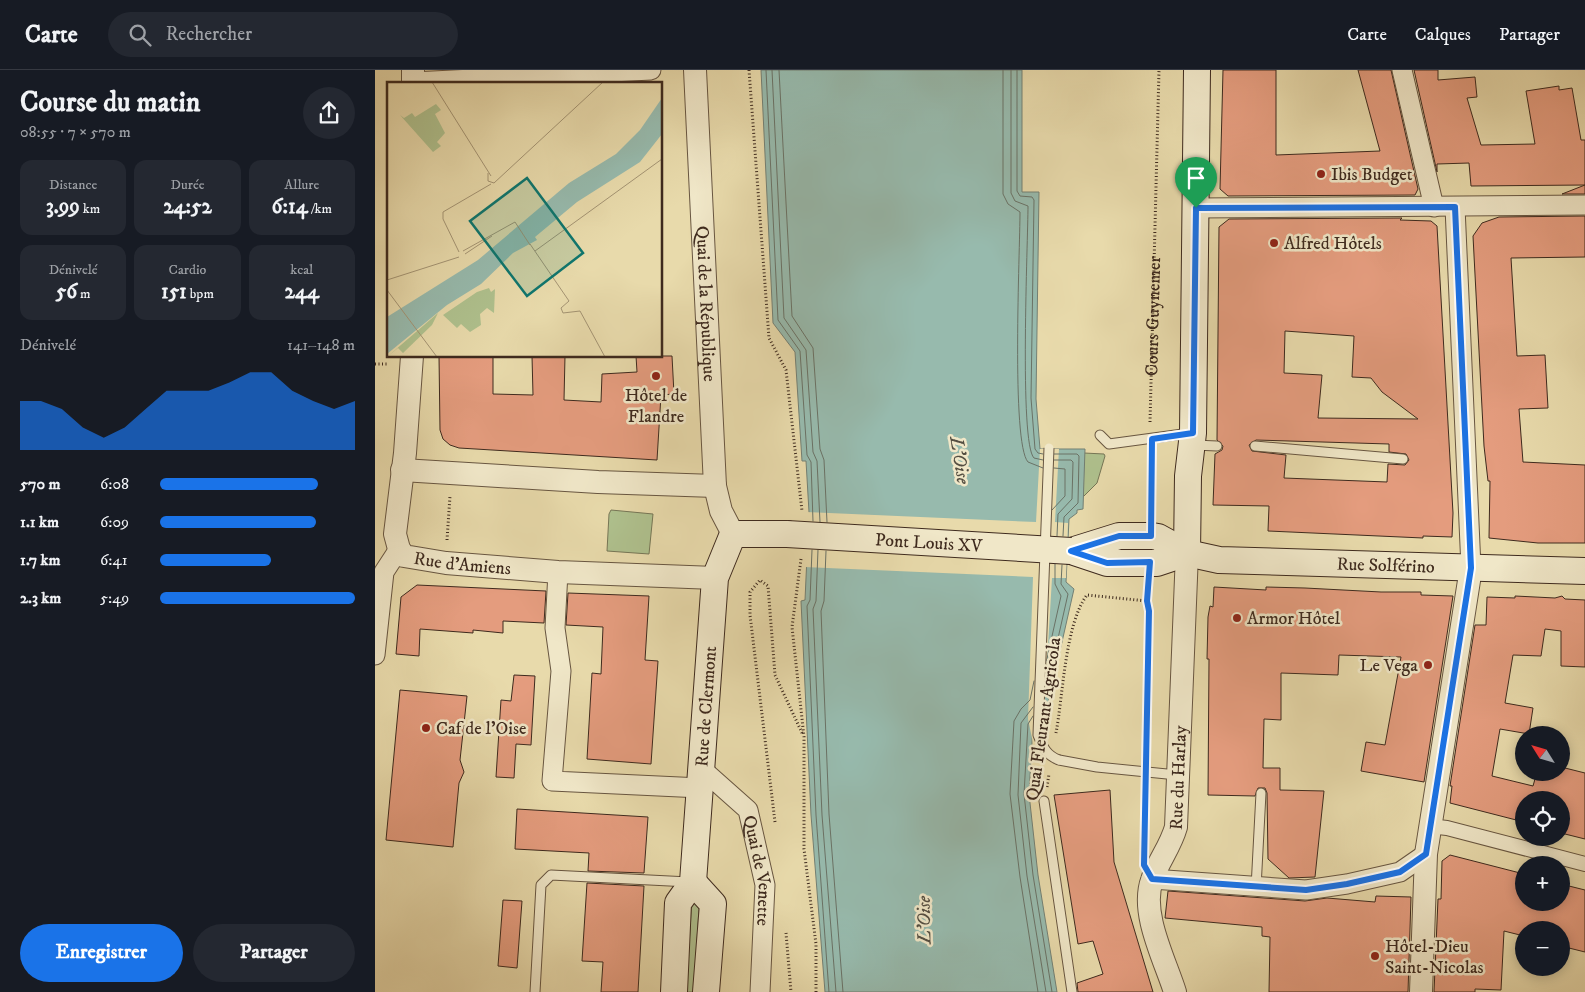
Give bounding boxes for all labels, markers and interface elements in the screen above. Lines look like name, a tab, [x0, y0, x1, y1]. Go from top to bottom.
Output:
search box	[108, 12, 458, 57]
text: Carte	[25, 20, 78, 50]
icon: search	[126, 21, 154, 49]
text: Rechercher	[166, 23, 252, 46]
text: Carte	[1347, 24, 1387, 46]
text: Calques	[1415, 24, 1471, 46]
text: Partager	[1499, 24, 1560, 46]
inset map	[387, 82, 663, 358]
text: Course du matin	[20, 85, 200, 120]
button: share	[303, 87, 355, 139]
text: 08:55 · 7 × 570 m	[20, 122, 131, 142]
pin	[1175, 157, 1217, 208]
icon: arrive	[1182, 164, 1210, 192]
place label: Ibis Budget	[1331, 164, 1413, 186]
marker: Ibis Budget	[1315, 168, 1327, 180]
text: Distance	[49, 176, 97, 194]
text: Durée	[170, 176, 204, 194]
text: Allure	[284, 176, 319, 194]
text: 3.99	[46, 194, 80, 220]
text: 24:52	[163, 194, 212, 220]
text: 6:14	[272, 194, 308, 220]
text: km	[80, 200, 100, 218]
text: /km	[308, 200, 332, 218]
street label: Quai de la République	[691, 225, 720, 382]
place label: Alfred Hôtels	[1284, 233, 1382, 255]
marker: Alfred Hôtels	[1268, 237, 1280, 249]
street label: Cours Guynemer	[1141, 255, 1166, 376]
text: Dénivelé	[49, 261, 98, 279]
text: Cardio	[169, 261, 206, 279]
text: kcal	[290, 261, 313, 279]
text: 56	[56, 279, 77, 305]
text: 151	[161, 279, 187, 305]
text: 244	[285, 279, 319, 305]
text: m	[77, 285, 91, 303]
text: bpm	[187, 285, 214, 303]
text: Dénivelé	[20, 335, 76, 355]
text: 141–148 m	[287, 335, 355, 355]
marker: Hôtel de Flandre	[650, 370, 662, 382]
place label: Hôtel de Flandre	[625, 385, 687, 428]
water label: L'Oise	[944, 434, 975, 486]
text: 570 m	[20, 474, 60, 494]
text: 6:08	[100, 474, 129, 494]
text: 1.1 km	[20, 512, 59, 532]
text: 6:09	[100, 512, 129, 532]
street label: Pont Louis XV	[874, 529, 983, 558]
street label: Rue d'Amiens	[412, 548, 512, 580]
text: 1.7 km	[20, 550, 61, 570]
text: 6:41	[100, 550, 128, 570]
street label: Rue Solférino	[1336, 554, 1435, 578]
text: 2.3 km	[20, 588, 61, 608]
text: 5:49	[100, 588, 129, 608]
place label: Armor Hôtel	[1247, 608, 1341, 630]
marker: Armor Hôtel	[1231, 612, 1243, 624]
street label: Quai Fleurant Agricola	[1022, 636, 1066, 802]
street label: Rue de Clermont	[691, 645, 722, 768]
place label: Le Vega	[1359, 655, 1418, 677]
marker: Le Vega	[1422, 659, 1434, 671]
place label: Caf de l'Oise	[436, 718, 526, 740]
marker: Caf de l'Oise	[420, 722, 432, 734]
street label: Rue du Harlay	[1166, 725, 1192, 830]
north arrow	[1515, 726, 1570, 781]
map controls	[1515, 726, 1570, 976]
button: locate	[1515, 791, 1570, 846]
street label: Quai de Venette	[738, 813, 775, 926]
button: +	[1515, 856, 1570, 911]
water label: L'Oise	[913, 895, 936, 945]
button: −	[1515, 921, 1570, 976]
button: Enregistrer	[20, 924, 183, 982]
button: Partager	[193, 924, 355, 982]
place label: Hôtel-Dieu Saint-Nicolas	[1385, 936, 1484, 979]
marker: Hôtel-Dieu Saint-Nicolas	[1369, 950, 1381, 962]

